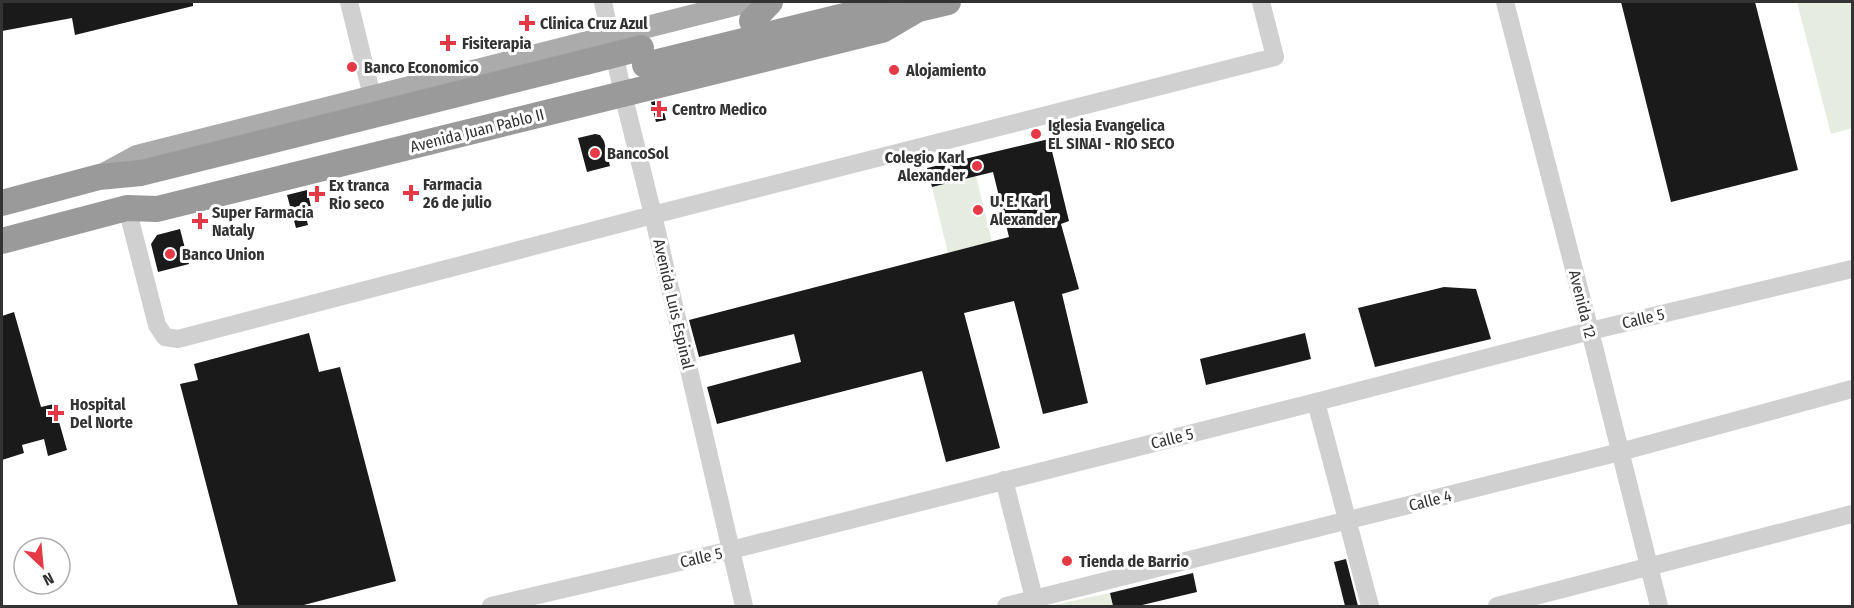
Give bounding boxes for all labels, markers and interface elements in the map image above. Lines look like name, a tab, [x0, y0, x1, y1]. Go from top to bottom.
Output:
marker: Clinica Cruz Azul	[518, 14, 536, 32]
place label: Clinica Cruz Azul	[540, 14, 648, 33]
marker: Fisiterapia	[439, 34, 457, 52]
place label: Fisiterapia	[462, 34, 532, 53]
place label: Banco Economico	[364, 58, 479, 77]
marker: Banco Economico	[345, 60, 359, 74]
place label: Alojamiento	[905, 61, 987, 80]
marker: Alojamiento	[887, 63, 901, 77]
marker: Centro Medico	[650, 100, 668, 118]
place label: Centro Medico	[672, 100, 768, 119]
street label: Avenida Juan Pablo II	[408, 105, 546, 156]
place label: Iglesia Evangelica EL SINAI - RIO SECO	[1048, 116, 1175, 153]
marker: Iglesia Evangelica EL SINAI - RIO SECO	[1029, 127, 1043, 141]
place label: BancoSol	[607, 144, 669, 163]
marker: BancoSol	[588, 146, 602, 160]
place label: Colegio Karl Alexander	[885, 148, 966, 185]
marker: Colegio Karl Alexander	[970, 159, 984, 173]
place label: Farmacia 26 de julio	[422, 175, 492, 212]
place label: Ex tranca Rio seco	[329, 176, 390, 213]
marker: Farmacia 26 de julio	[404, 186, 418, 200]
marker: Ex tranca Rio seco	[310, 187, 324, 201]
place label: U. E. Karl Alexander	[989, 192, 1057, 229]
place label: Super Farmacia Nataly	[212, 203, 314, 240]
marker: U. E. Karl Alexander	[971, 203, 985, 217]
marker: Super Farmacia Nataly	[193, 214, 207, 228]
street label: Avenida Luis Espinal	[649, 237, 698, 371]
place label: Banco Union	[182, 245, 265, 264]
marker: Banco Union	[163, 247, 177, 261]
street label: Avenida 12	[1565, 268, 1600, 340]
street label: Calle 5	[1620, 304, 1666, 333]
place label: Hospital Del Norte	[70, 395, 133, 432]
marker: Hospital Del Norte	[47, 404, 65, 422]
street label: Calle 5	[1149, 424, 1195, 453]
street label: Calle 4	[1407, 486, 1454, 515]
north arrow	[12, 536, 72, 596]
street label: Calle 5	[678, 543, 724, 572]
place label: Tienda de Barrio	[1079, 552, 1189, 571]
marker: Tienda de Barrio	[1060, 554, 1074, 568]
text: N	[40, 568, 57, 590]

